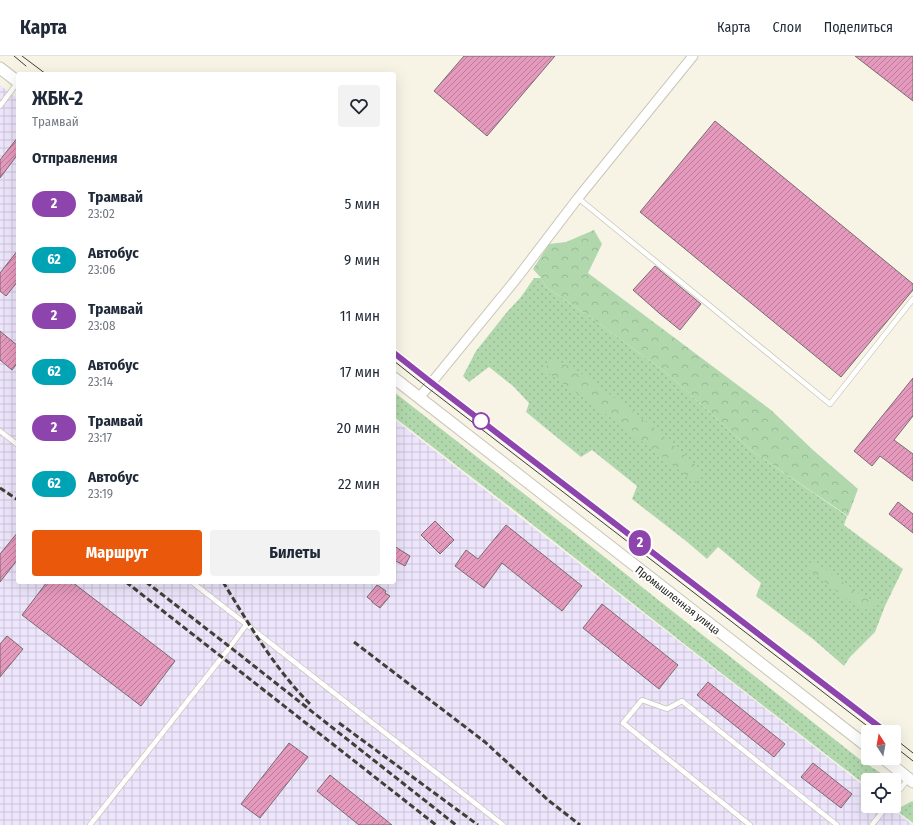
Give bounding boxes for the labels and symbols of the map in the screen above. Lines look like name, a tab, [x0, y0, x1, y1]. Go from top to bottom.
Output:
unlabelled marker	[472, 412, 490, 430]
line badge: 2	[627, 530, 653, 556]
street label: Промышленная улица	[633, 563, 723, 638]
north arrow	[861, 725, 901, 765]

